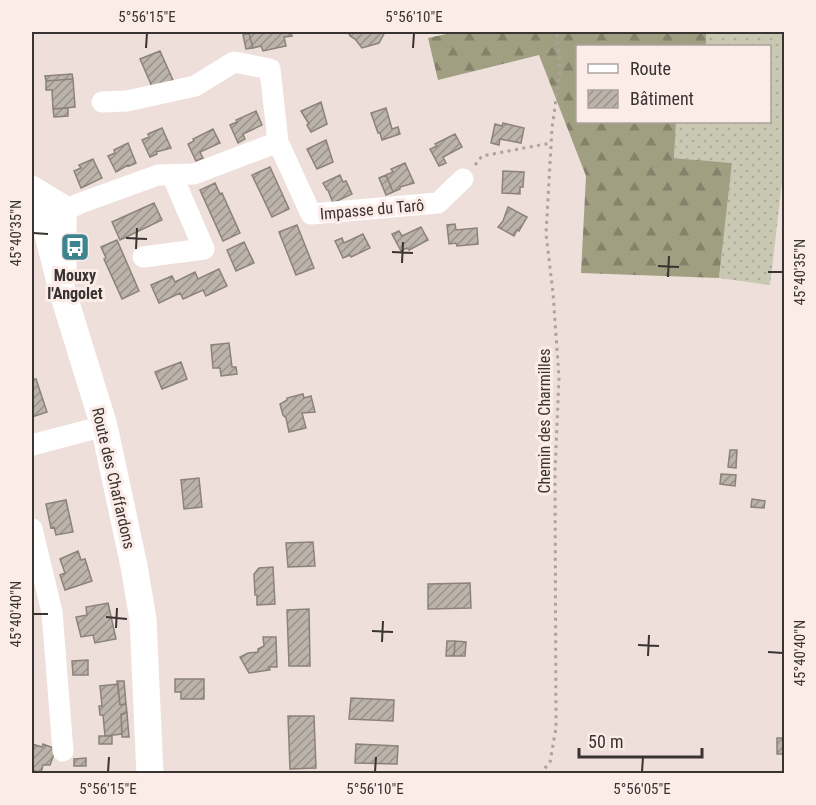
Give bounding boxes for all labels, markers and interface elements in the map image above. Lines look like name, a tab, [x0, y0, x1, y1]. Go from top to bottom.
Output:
text: 5°56'15"E	[118, 8, 176, 26]
text: 5°56'10"E	[385, 8, 443, 26]
legend	[576, 45, 771, 123]
text: Route	[630, 58, 671, 79]
text: Bâtiment	[630, 88, 694, 109]
street label: Impasse du Tarô	[319, 195, 425, 224]
text: 45°40'35"N	[7, 200, 25, 266]
bus stop icon: Mouxy l'Angolet	[59, 231, 91, 263]
text: 45°40'35"N	[791, 239, 809, 305]
place label: Mouxy l'Angolet	[47, 266, 103, 303]
street label: Chemin des Charmilles	[535, 348, 554, 494]
street label: Route des Chaffardons	[88, 406, 139, 551]
text: 45°40'40"N	[7, 581, 25, 647]
text: 45°40'40"N	[791, 620, 809, 686]
scale bar	[579, 721, 702, 759]
text: 50 m	[588, 731, 623, 752]
text: 5°56'15"E	[79, 780, 137, 798]
text: 5°56'10"E	[346, 780, 404, 798]
text: 5°56'05"E	[613, 780, 671, 798]

